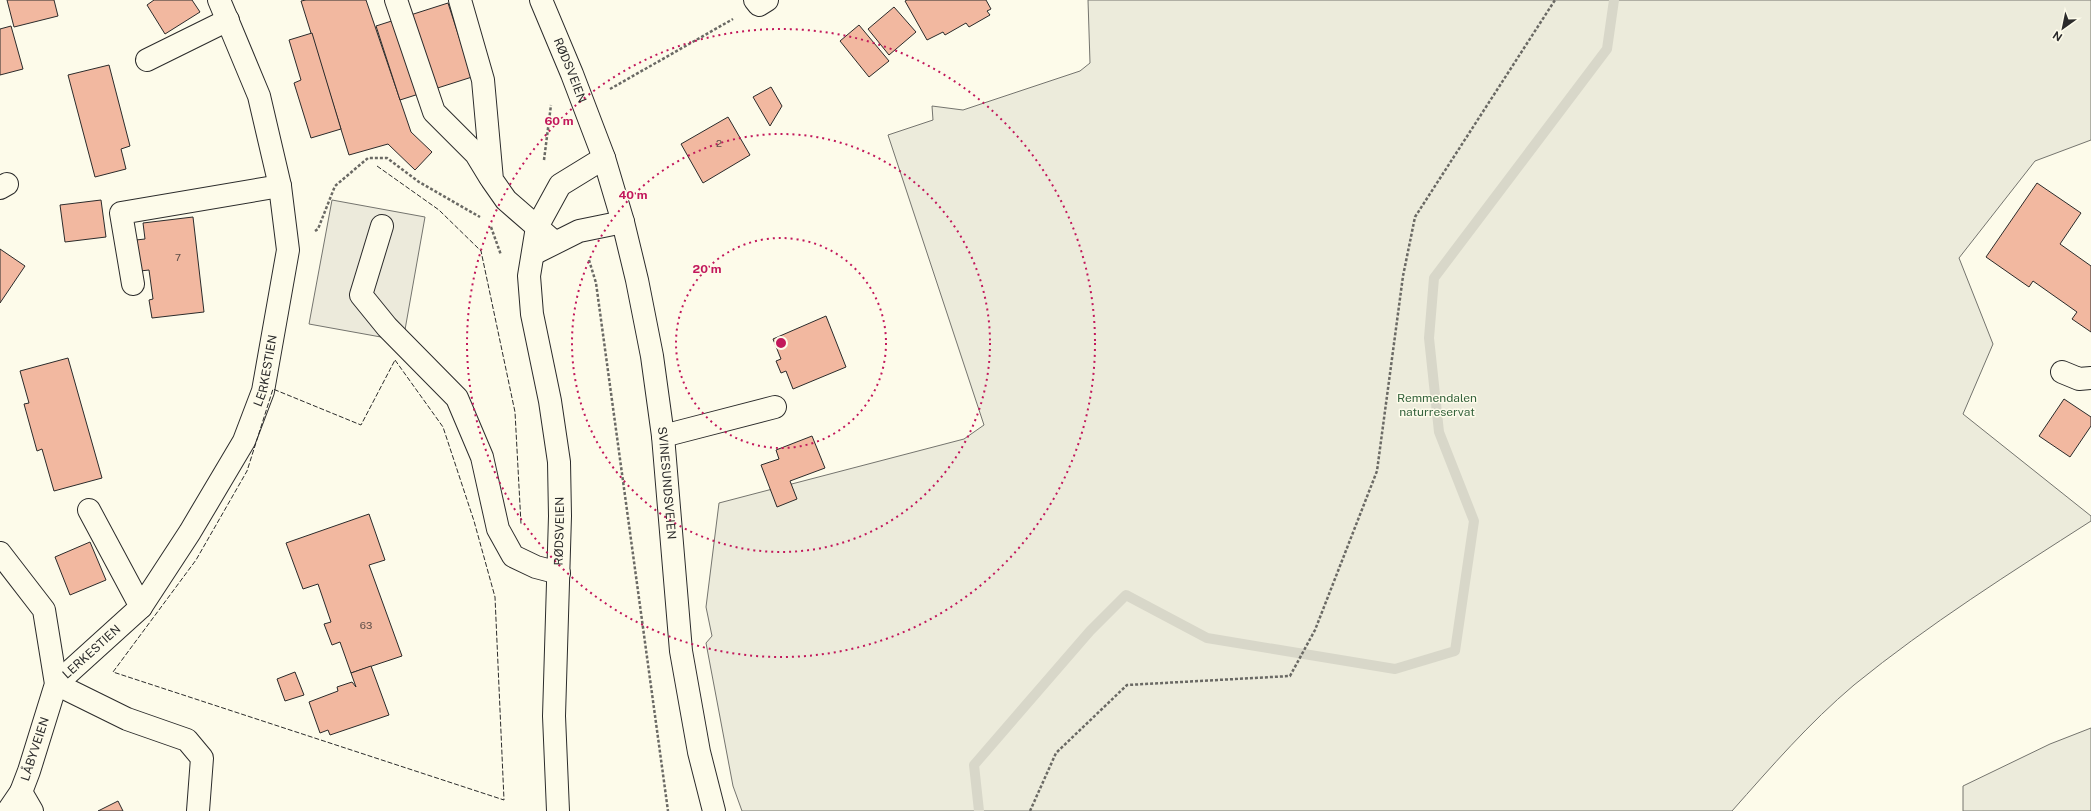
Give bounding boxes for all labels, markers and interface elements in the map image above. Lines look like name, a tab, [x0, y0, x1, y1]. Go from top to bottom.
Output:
north arrow	[2043, 8, 2083, 48]
text: N	[2051, 29, 2064, 44]
street label: RØDSVEIEN	[551, 36, 589, 105]
text: 60 m	[544, 114, 574, 128]
house number: 2	[716, 137, 722, 149]
text: 40 m	[618, 188, 648, 202]
house number: 7	[175, 251, 181, 263]
text: 20 m	[693, 262, 722, 276]
street label: LERKESTIEN	[251, 334, 280, 409]
centre of rings	[774, 336, 788, 350]
park label: Remmendalen naturreservat	[1397, 391, 1477, 419]
street label: SVINESUNDSVEIEN	[655, 426, 679, 540]
street label: RØDSVEIEN	[552, 497, 567, 566]
house number: 63	[360, 619, 372, 631]
street label: LERKESTIEN	[60, 622, 123, 682]
street label: LÅBYVEIEN	[18, 715, 52, 783]

